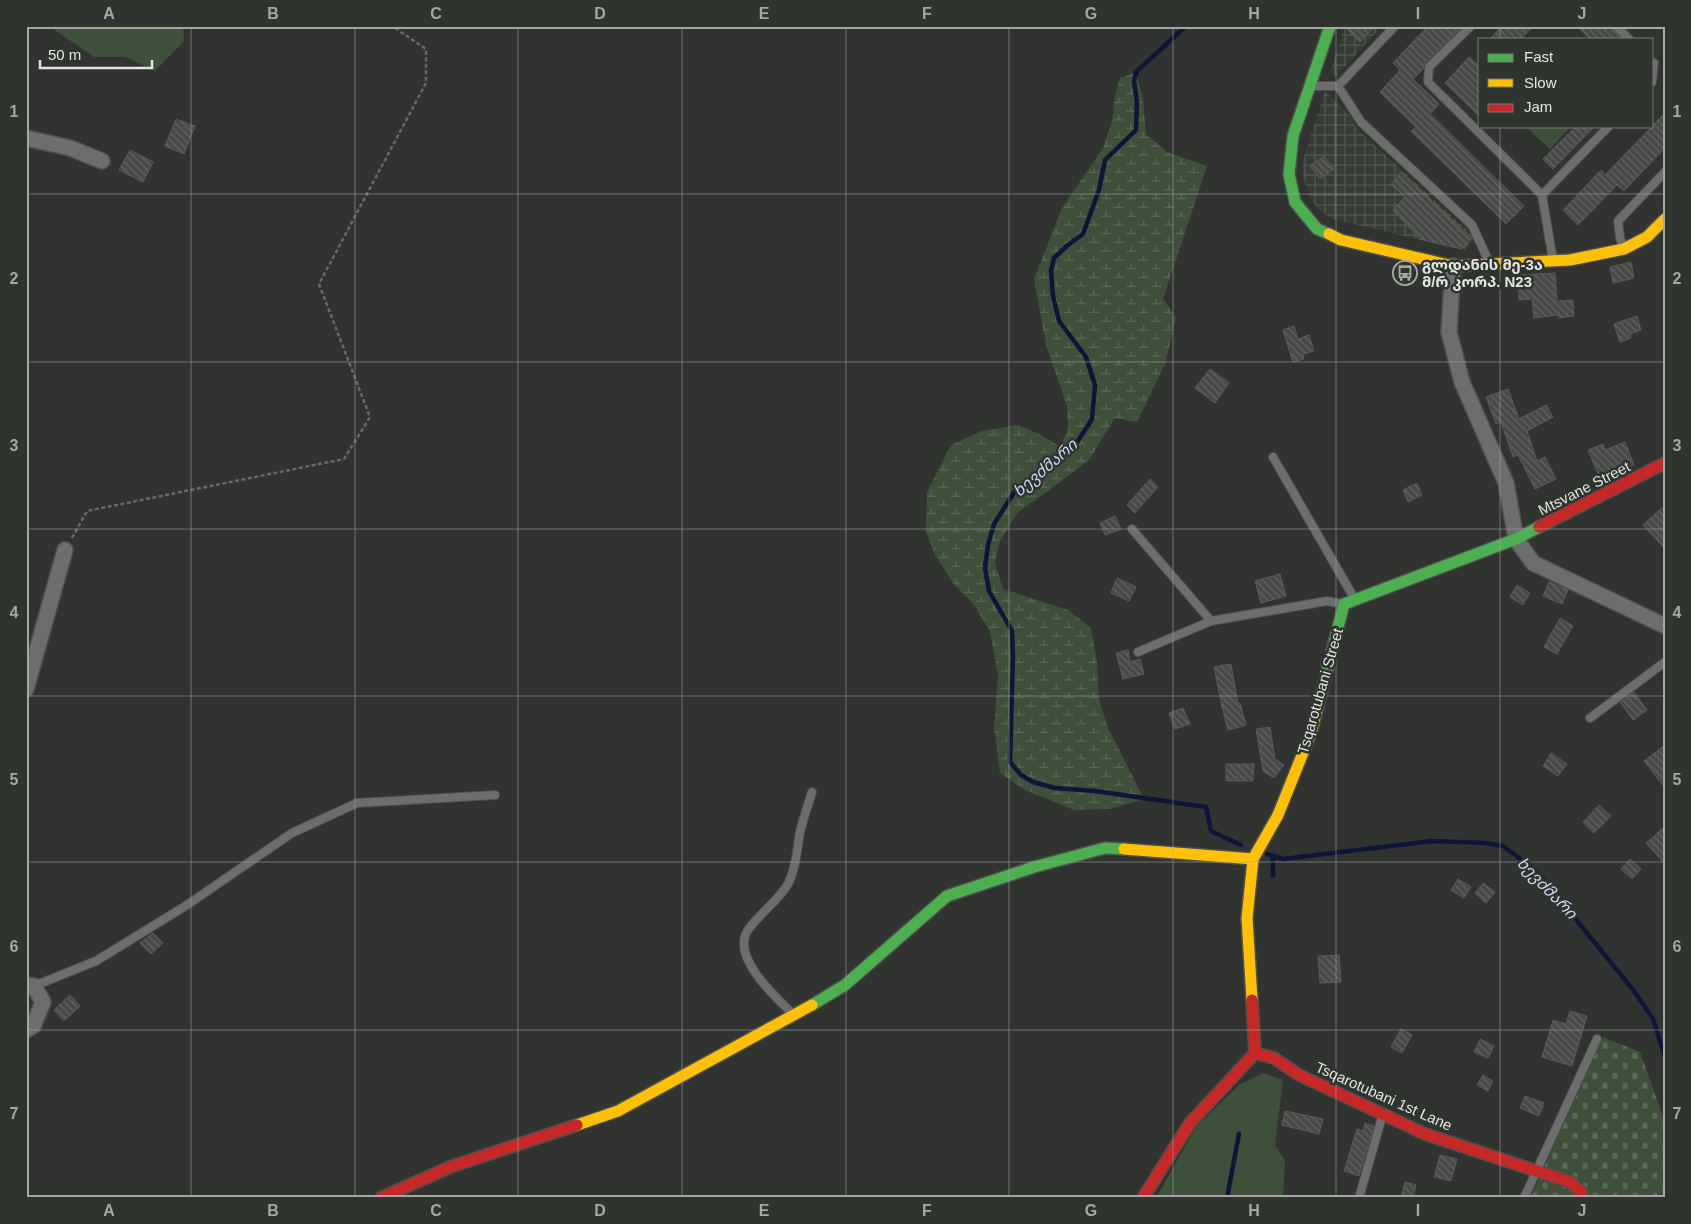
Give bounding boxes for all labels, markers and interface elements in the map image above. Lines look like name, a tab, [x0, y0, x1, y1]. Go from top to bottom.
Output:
text: A	[103, 5, 115, 22]
text: B	[267, 5, 279, 22]
text: C	[430, 5, 442, 22]
text: D	[594, 5, 606, 22]
text: E	[759, 5, 770, 22]
text: F	[922, 5, 932, 22]
text: G	[1085, 5, 1097, 22]
text: H	[1248, 5, 1260, 22]
text: I	[1416, 5, 1420, 22]
text: J	[1578, 5, 1586, 22]
scale bar	[40, 38, 152, 70]
legend	[1478, 38, 1654, 128]
text: 50 m	[48, 46, 81, 63]
text: Fast	[1524, 48, 1554, 65]
text: Slow	[1524, 74, 1557, 91]
text: Jam	[1524, 98, 1552, 115]
text: 1	[10, 103, 19, 120]
text: 1	[1673, 103, 1682, 120]
place label: გლდანის მე-3ა მ/რ კორპ. N23	[1422, 256, 1543, 291]
bus stop icon: გლდანის მე-3ა მ/რ კორპ. N23	[1392, 260, 1418, 286]
text: 2	[10, 270, 19, 287]
text: 2	[1673, 270, 1682, 287]
water label: ხევძმარი	[1010, 435, 1081, 501]
text: 3	[10, 437, 19, 454]
text: 3	[1673, 437, 1682, 454]
street label: Mtsvane Street	[1535, 457, 1634, 518]
text: 4	[10, 604, 19, 621]
text: 4	[1673, 604, 1682, 621]
street label: Tsqarotubani Street	[1294, 625, 1346, 756]
text: 5	[10, 771, 19, 788]
text: 5	[1673, 771, 1682, 788]
water label: ხევძმარი	[1513, 854, 1581, 923]
text: 6	[10, 938, 19, 955]
text: 6	[1673, 938, 1682, 955]
street label: Tsqarotubani 1st Lane	[1313, 1058, 1455, 1134]
text: 7	[10, 1105, 19, 1122]
text: 7	[1673, 1105, 1682, 1122]
text: A	[103, 1202, 115, 1219]
text: B	[267, 1202, 279, 1219]
text: C	[430, 1202, 442, 1219]
text: D	[594, 1202, 606, 1219]
text: E	[759, 1202, 770, 1219]
text: F	[922, 1202, 932, 1219]
text: G	[1085, 1202, 1097, 1219]
text: H	[1248, 1202, 1260, 1219]
text: I	[1416, 1202, 1420, 1219]
text: J	[1578, 1202, 1586, 1219]

